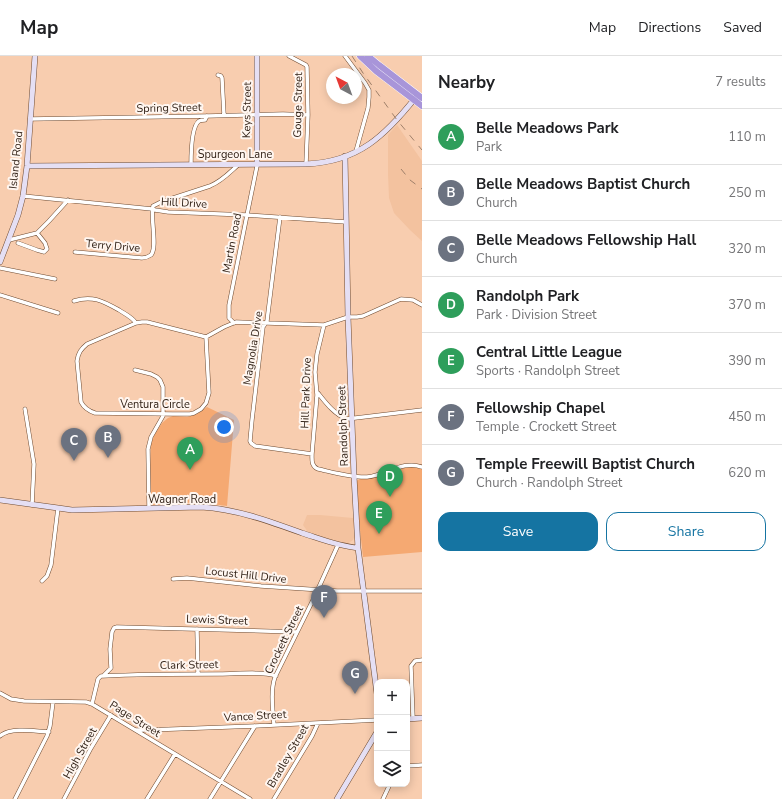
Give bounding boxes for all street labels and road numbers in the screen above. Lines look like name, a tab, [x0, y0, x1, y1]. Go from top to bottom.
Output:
street label: Gouge Street	[290, 72, 306, 138]
street label: Keys Street	[239, 82, 255, 138]
street label: Spring Street	[136, 100, 202, 116]
street label: Island Road	[5, 130, 27, 190]
street label: Spurgeon Lane	[198, 147, 272, 162]
street label: Hill Drive	[160, 194, 208, 212]
street label: Martin Road	[219, 212, 245, 274]
street label: Terry Drive	[85, 236, 141, 256]
street label: Magnolia Drive	[240, 310, 266, 386]
street label: Hill Park Drive	[297, 357, 315, 429]
street label: Randolph Street	[334, 385, 352, 467]
street label: Ventura Circle	[119, 397, 190, 412]
street label: Wagner Road	[148, 492, 216, 507]
street label: Locust Hill Drive	[205, 563, 287, 587]
street label: Crockett Street	[261, 603, 307, 677]
street label: Lewis Street	[186, 611, 248, 629]
street label: Clark Street	[159, 657, 219, 673]
street label: Page Street	[107, 697, 164, 741]
street label: Vance Street	[222, 707, 287, 725]
street label: Bradley Street	[264, 721, 312, 791]
street label: High Street	[60, 725, 100, 781]

